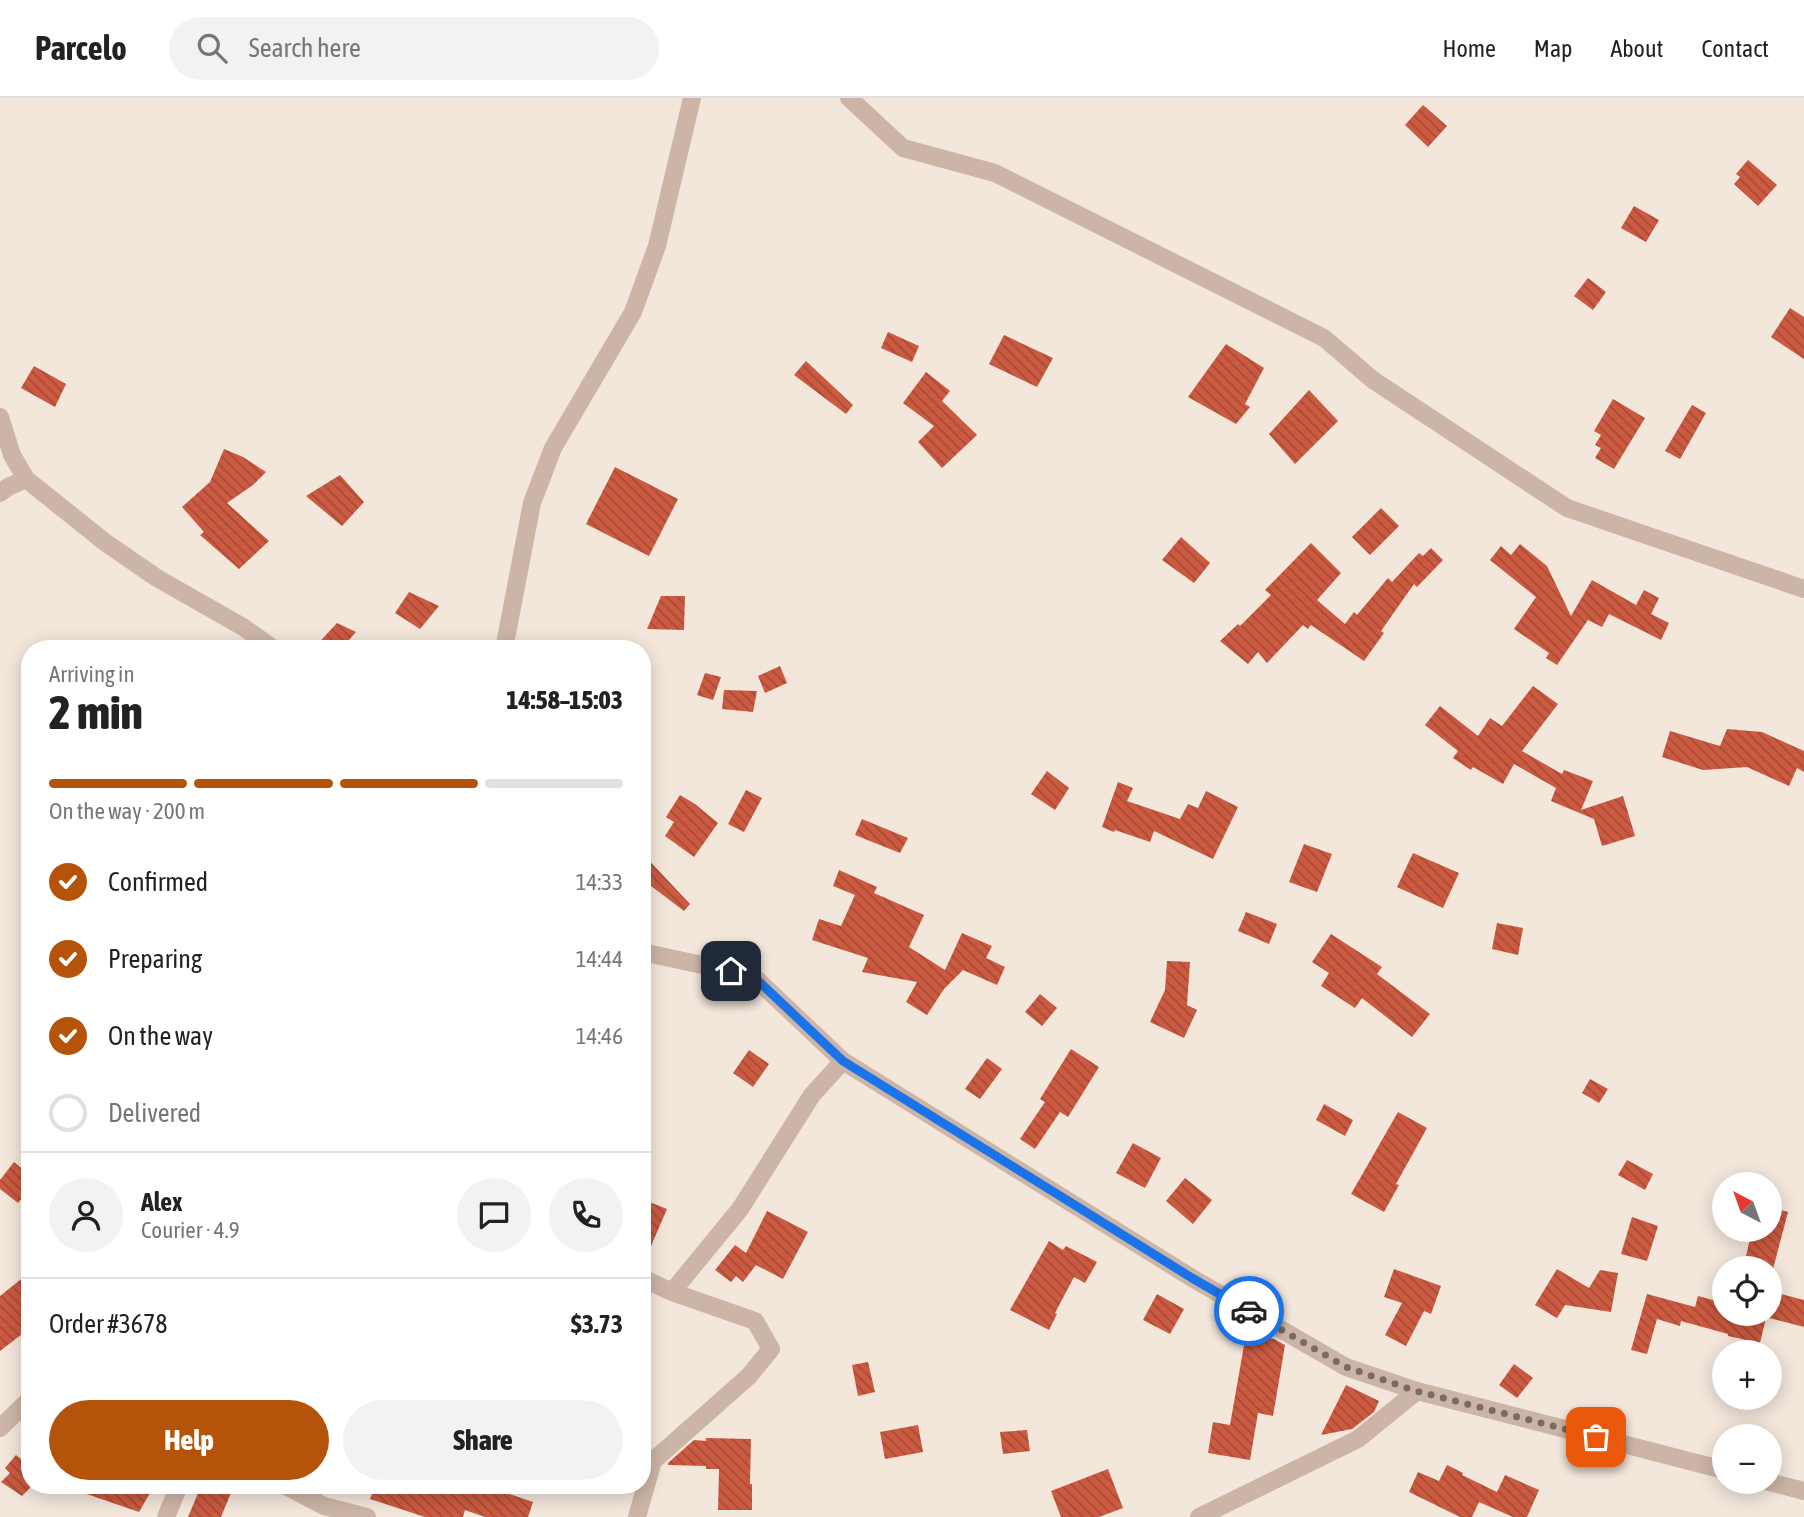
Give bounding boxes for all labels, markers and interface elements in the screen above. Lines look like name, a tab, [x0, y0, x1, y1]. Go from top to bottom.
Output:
search box	[169, 17, 659, 80]
text: Parcelo	[35, 29, 127, 67]
icon: search	[193, 29, 231, 67]
text: Search here	[249, 33, 361, 63]
text: Home	[1442, 35, 1496, 62]
text: Map	[1534, 35, 1572, 62]
text: About	[1610, 35, 1663, 62]
text: Contact	[1701, 35, 1769, 62]
text: Arriving in	[49, 661, 135, 687]
text: 14:58–15:03	[506, 685, 623, 715]
text: 2 min	[49, 686, 143, 739]
text: On the way · 200 m	[49, 798, 205, 824]
icon: check	[49, 863, 87, 901]
text: Confirmed	[108, 867, 208, 897]
text: 14:33	[576, 869, 623, 895]
icon: check	[49, 940, 87, 978]
pin	[701, 941, 761, 1001]
text: Preparing	[108, 944, 202, 974]
text: 14:44	[576, 946, 623, 972]
icon: home	[712, 952, 750, 990]
icon: check	[49, 1017, 87, 1055]
text: On the way	[108, 1021, 213, 1051]
text: 14:46	[576, 1023, 623, 1049]
text: Delivered	[108, 1098, 201, 1128]
north arrow	[1712, 1172, 1782, 1242]
map controls	[1712, 1172, 1782, 1494]
button: person	[49, 1178, 123, 1252]
button: chat	[457, 1178, 531, 1252]
button: phone	[549, 1178, 623, 1252]
text: Alex	[141, 1187, 182, 1217]
text: Courier · 4.9	[141, 1217, 240, 1243]
button: locate	[1712, 1256, 1782, 1326]
courier	[1214, 1276, 1284, 1346]
icon: car	[1230, 1292, 1268, 1330]
text: Order #3678	[49, 1309, 168, 1339]
text: $3.73	[571, 1309, 623, 1339]
button: +	[1712, 1340, 1782, 1410]
button: Help	[49, 1400, 329, 1480]
button: Share	[343, 1400, 623, 1480]
pin	[1566, 1407, 1626, 1467]
icon: bag	[1577, 1418, 1615, 1456]
button: −	[1712, 1424, 1782, 1494]

